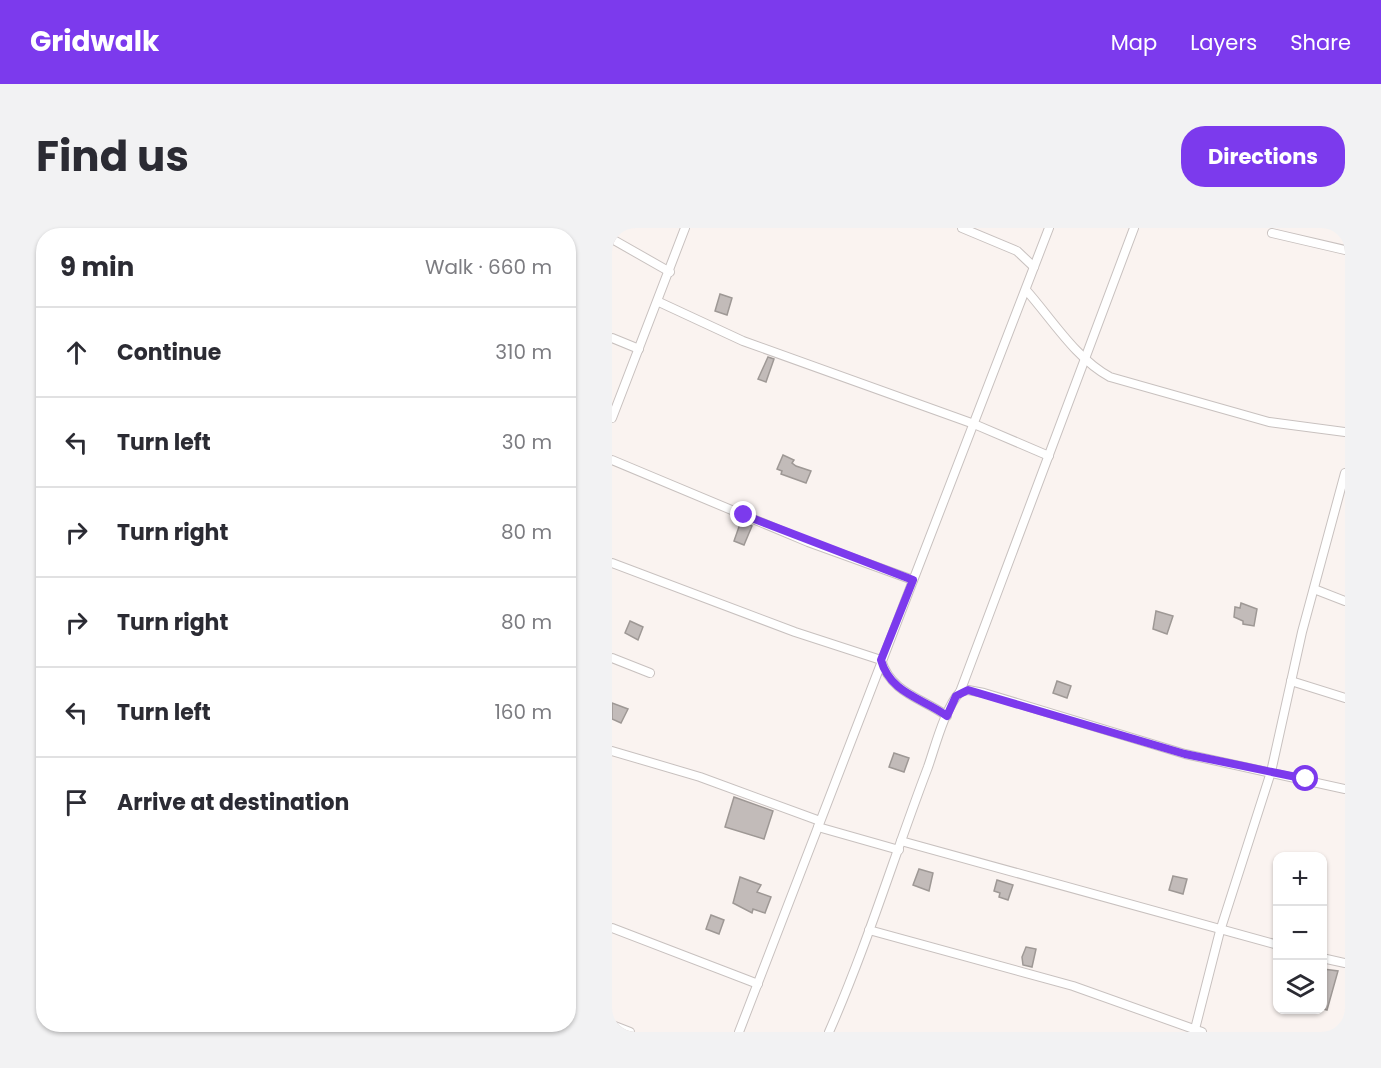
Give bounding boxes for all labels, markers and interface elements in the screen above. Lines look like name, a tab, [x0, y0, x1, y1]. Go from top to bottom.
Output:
text: Gridwalk	[30, 22, 159, 61]
text: Map	[1111, 28, 1157, 57]
text: Layers	[1190, 28, 1257, 57]
text: Share	[1290, 28, 1351, 57]
button: Directions	[1181, 126, 1345, 187]
text: Find us	[36, 127, 189, 186]
text: 9 min	[60, 249, 134, 285]
text: Walk · 660 m	[425, 253, 552, 281]
icon: ahead	[60, 336, 93, 369]
text: Continue	[117, 337, 221, 368]
text: 310 m	[495, 338, 552, 366]
icon: left	[60, 426, 93, 459]
text: Turn left	[117, 427, 211, 458]
text: 30 m	[502, 428, 552, 456]
route end	[730, 501, 756, 527]
icon: right	[60, 516, 93, 549]
text: Turn right	[117, 517, 228, 548]
text: 80 m	[501, 518, 552, 546]
icon: right	[60, 606, 93, 639]
text: Turn right	[117, 607, 228, 638]
text: 80 m	[501, 608, 552, 636]
icon: left	[60, 696, 93, 729]
text: Turn left	[117, 697, 211, 728]
text: 160 m	[494, 698, 552, 726]
route start	[1292, 765, 1318, 791]
icon: arrive	[60, 786, 93, 819]
text: Arrive at destination	[117, 787, 349, 818]
map controls	[1273, 852, 1327, 1014]
button: +	[1273, 852, 1327, 906]
button: −	[1273, 906, 1327, 960]
button: layers	[1273, 960, 1327, 1014]

